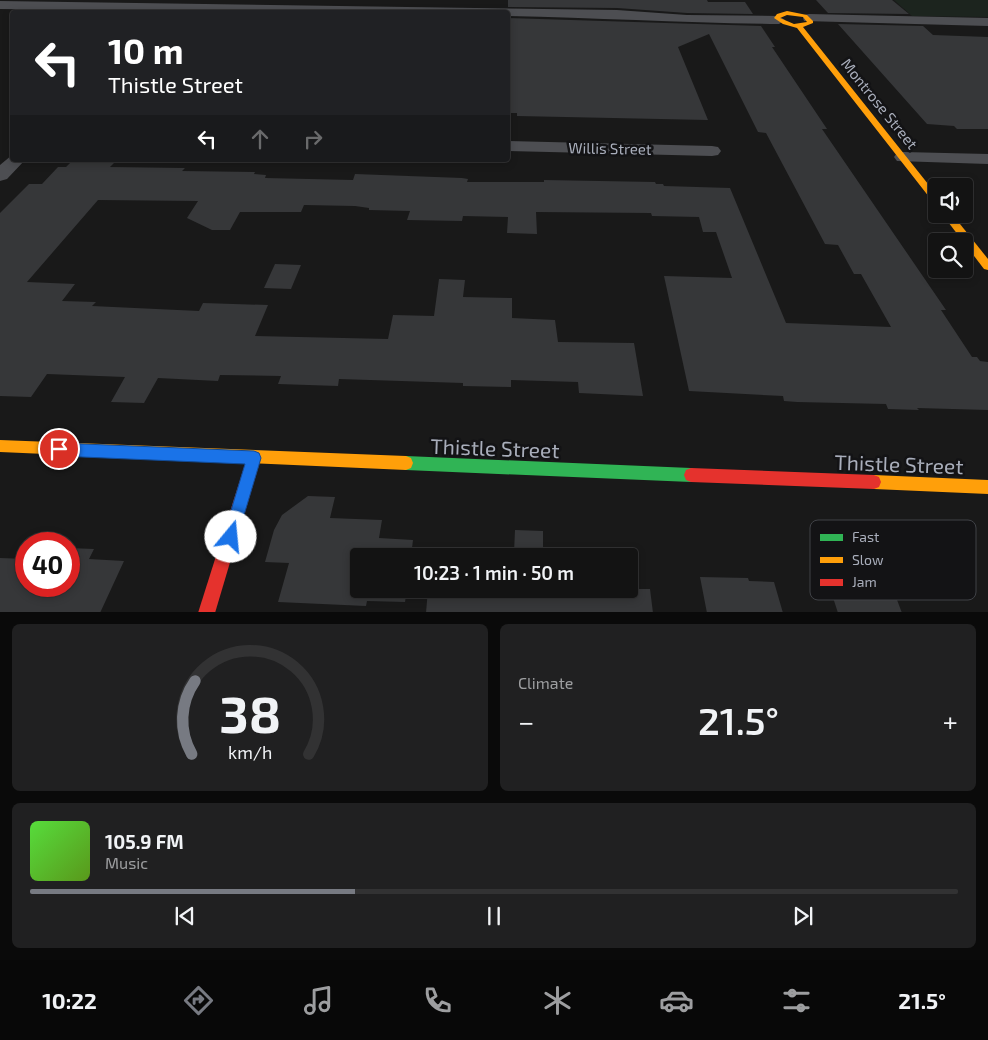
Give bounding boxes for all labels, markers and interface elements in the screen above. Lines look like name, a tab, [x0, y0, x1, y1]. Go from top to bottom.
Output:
text: 10 m	[108, 29, 184, 71]
icon: left	[25, 30, 90, 95]
street label: Montrose Street	[838, 55, 922, 152]
text: Thistle Street	[108, 71, 243, 97]
icon: left	[193, 125, 221, 153]
icon: ahead	[246, 125, 274, 153]
icon: right	[299, 125, 327, 153]
street label: Willis Street	[568, 138, 652, 158]
map controls	[928, 178, 973, 278]
button: sound	[928, 178, 973, 223]
button: search	[928, 233, 973, 278]
pin	[38, 428, 80, 470]
street label: Thistle Street	[430, 433, 560, 462]
icon: arrive	[45, 435, 73, 463]
street label: Thistle Street	[834, 449, 964, 478]
position arrow	[204, 510, 256, 562]
legend	[810, 520, 976, 600]
text: Fast	[852, 528, 879, 545]
speed limit sign: 40	[15, 532, 80, 597]
text: Slow	[852, 551, 884, 568]
text: 10:23 · 1 min · 50 m	[414, 561, 574, 584]
text: Jam	[852, 573, 877, 590]
text: Climate	[518, 673, 573, 692]
text: 38	[219, 681, 281, 743]
text: 21.5°	[698, 697, 779, 743]
text: −	[518, 704, 534, 738]
text: +	[943, 704, 958, 738]
text: km/h	[228, 741, 272, 763]
text: 105.9 FM	[105, 830, 184, 853]
text: Music	[105, 853, 148, 872]
icon: previous	[171, 902, 199, 930]
icon: pause	[480, 902, 508, 930]
icon: next	[789, 902, 817, 930]
icon: directions	[181, 983, 216, 1018]
icon: music	[301, 983, 336, 1018]
icon: phone	[420, 983, 455, 1018]
icon: climate	[540, 983, 575, 1018]
icon: car	[659, 983, 694, 1018]
icon: filters	[779, 983, 814, 1018]
text: 10:22	[42, 987, 97, 1013]
text: 21.5°	[898, 987, 946, 1013]

